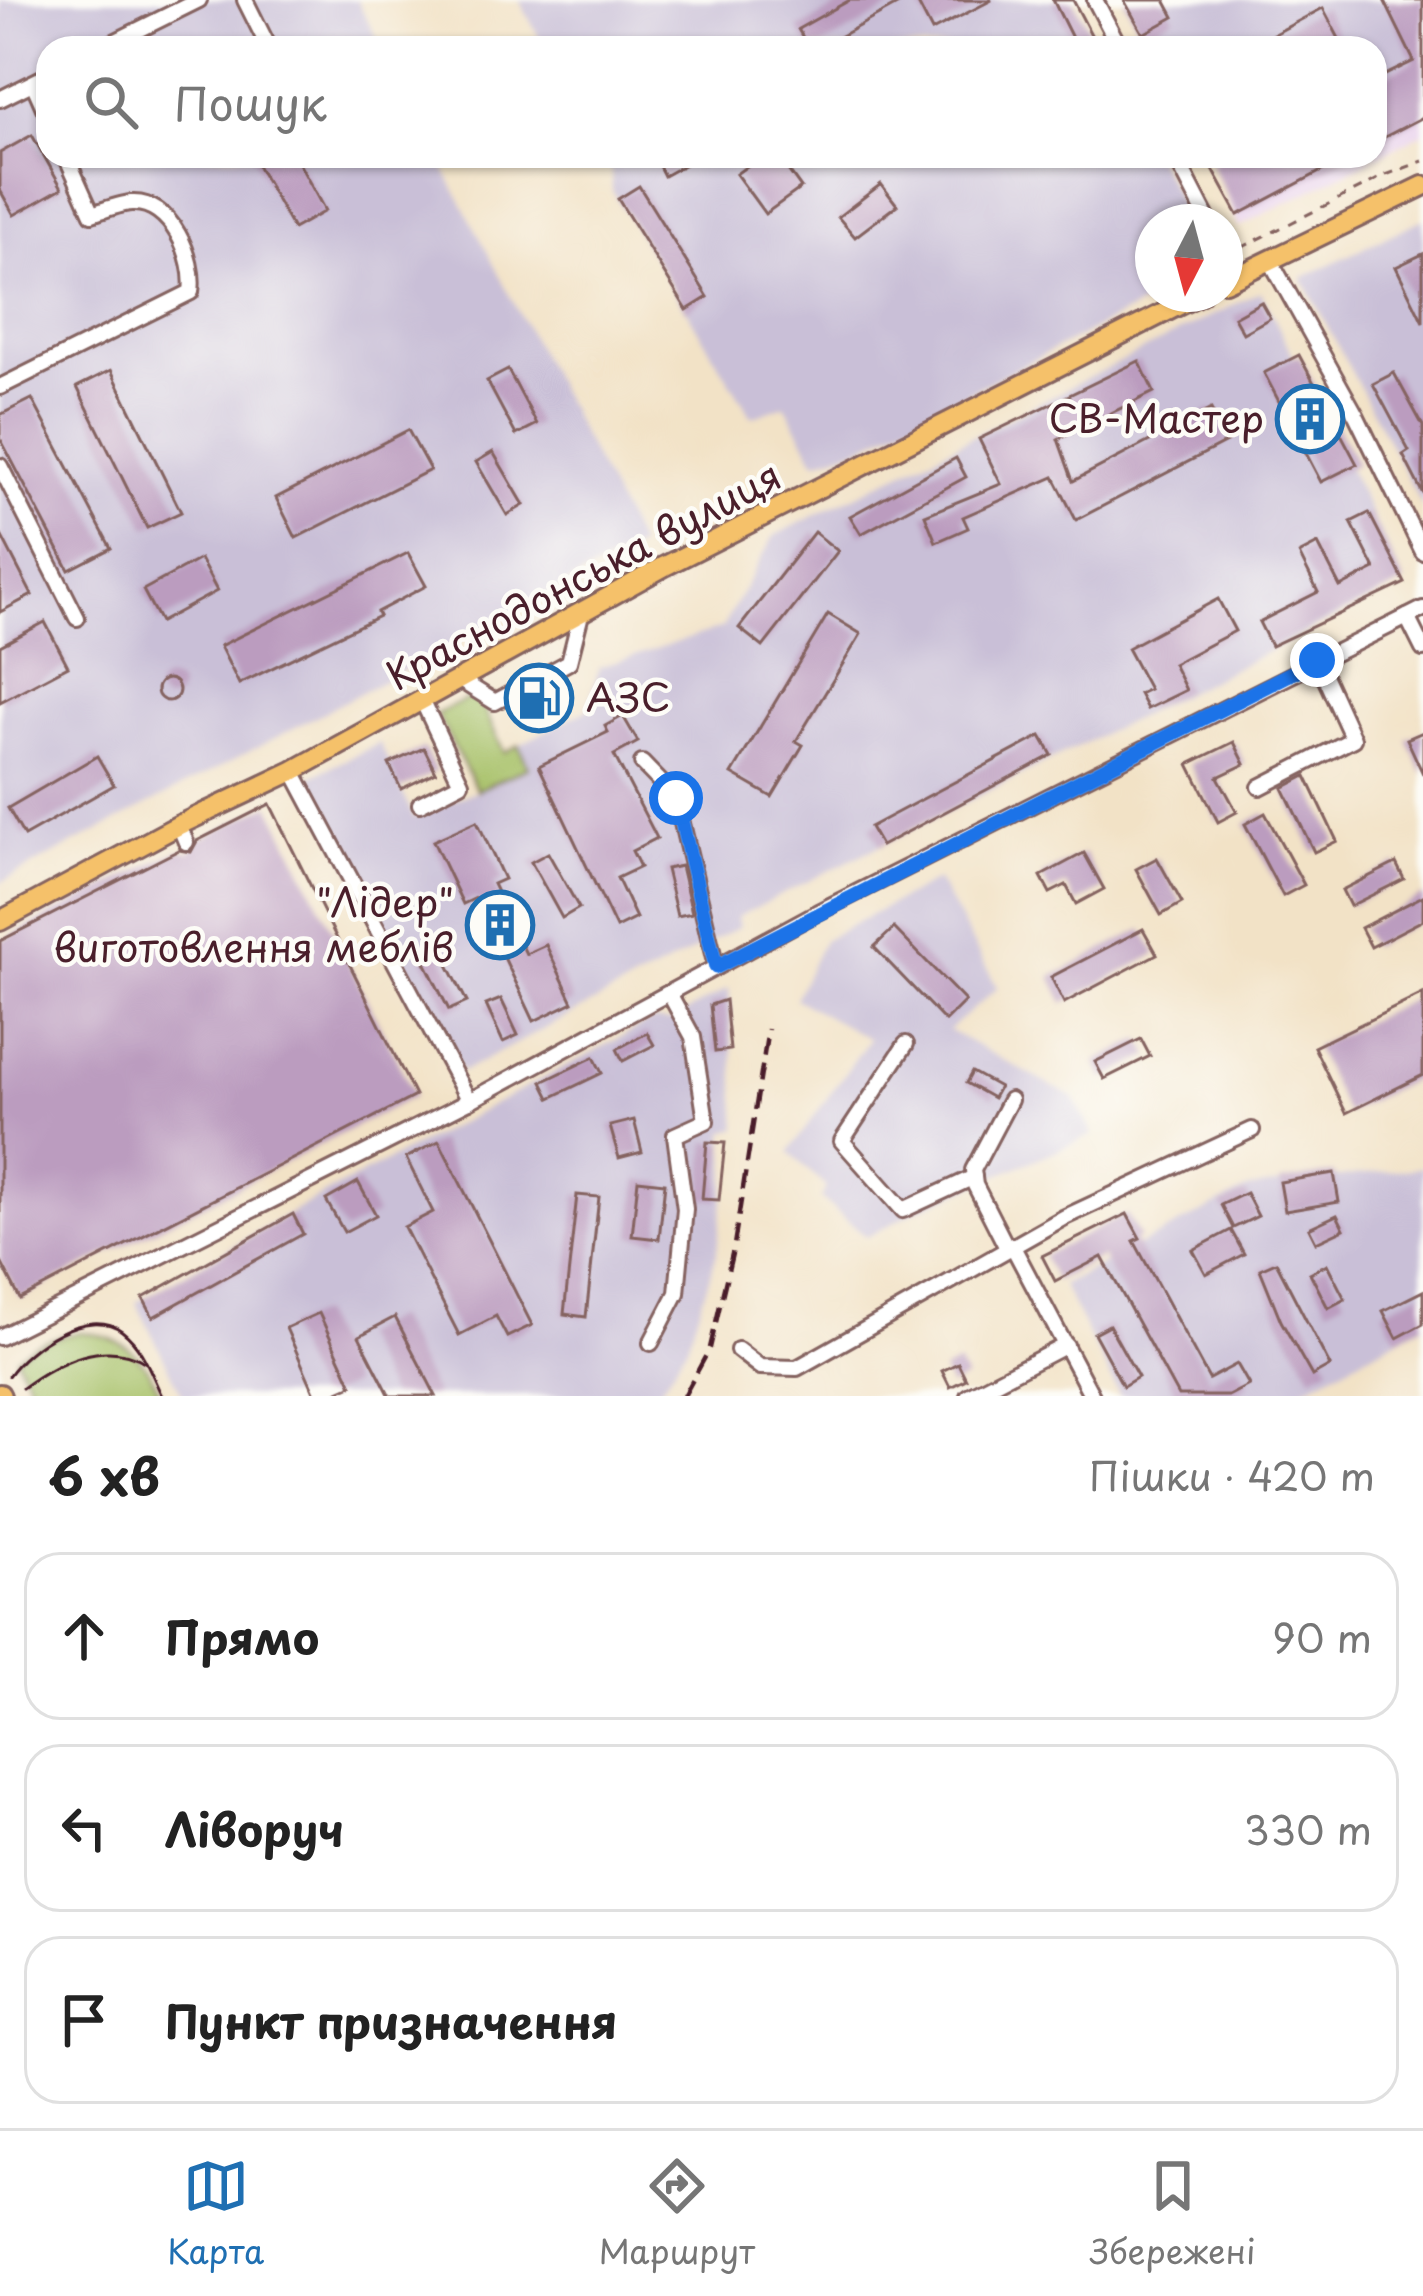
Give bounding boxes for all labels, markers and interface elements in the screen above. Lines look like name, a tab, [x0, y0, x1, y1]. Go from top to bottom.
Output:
search box	[36, 36, 1387, 168]
text: Пошук	[174, 68, 327, 136]
icon: search	[78, 69, 144, 135]
north arrow	[1135, 204, 1243, 312]
building icon: СВ-Мастер	[1275, 384, 1345, 454]
place label: СВ-Мастер	[1048, 387, 1264, 446]
street label: Краснодонська вулиця	[375, 445, 791, 703]
route end	[1290, 633, 1344, 687]
fuel station icon: АЗС	[504, 663, 574, 733]
place label: АЗС	[586, 666, 671, 725]
route start	[649, 771, 703, 825]
place label: "Лідер" виготовлення меблів	[53, 871, 454, 975]
building icon: "Лідер" виготовлення меблів	[465, 890, 535, 960]
text: 6 хв	[48, 1436, 160, 1513]
text: Пішки · 420 m	[1089, 1445, 1375, 1504]
text: Прямо	[165, 1602, 319, 1670]
icon: ahead	[51, 1603, 117, 1669]
text: 90 m	[1272, 1607, 1372, 1666]
text: Ліворуч	[165, 1794, 344, 1862]
icon: left	[51, 1795, 117, 1861]
text: 330 m	[1244, 1799, 1372, 1858]
text: Пункт призначення	[165, 1986, 617, 2054]
icon: arrive	[51, 1987, 117, 2053]
tab: Карта	[167, 2153, 264, 2275]
tab: Маршрут	[599, 2153, 755, 2275]
tab: Збережені	[1090, 2153, 1256, 2275]

